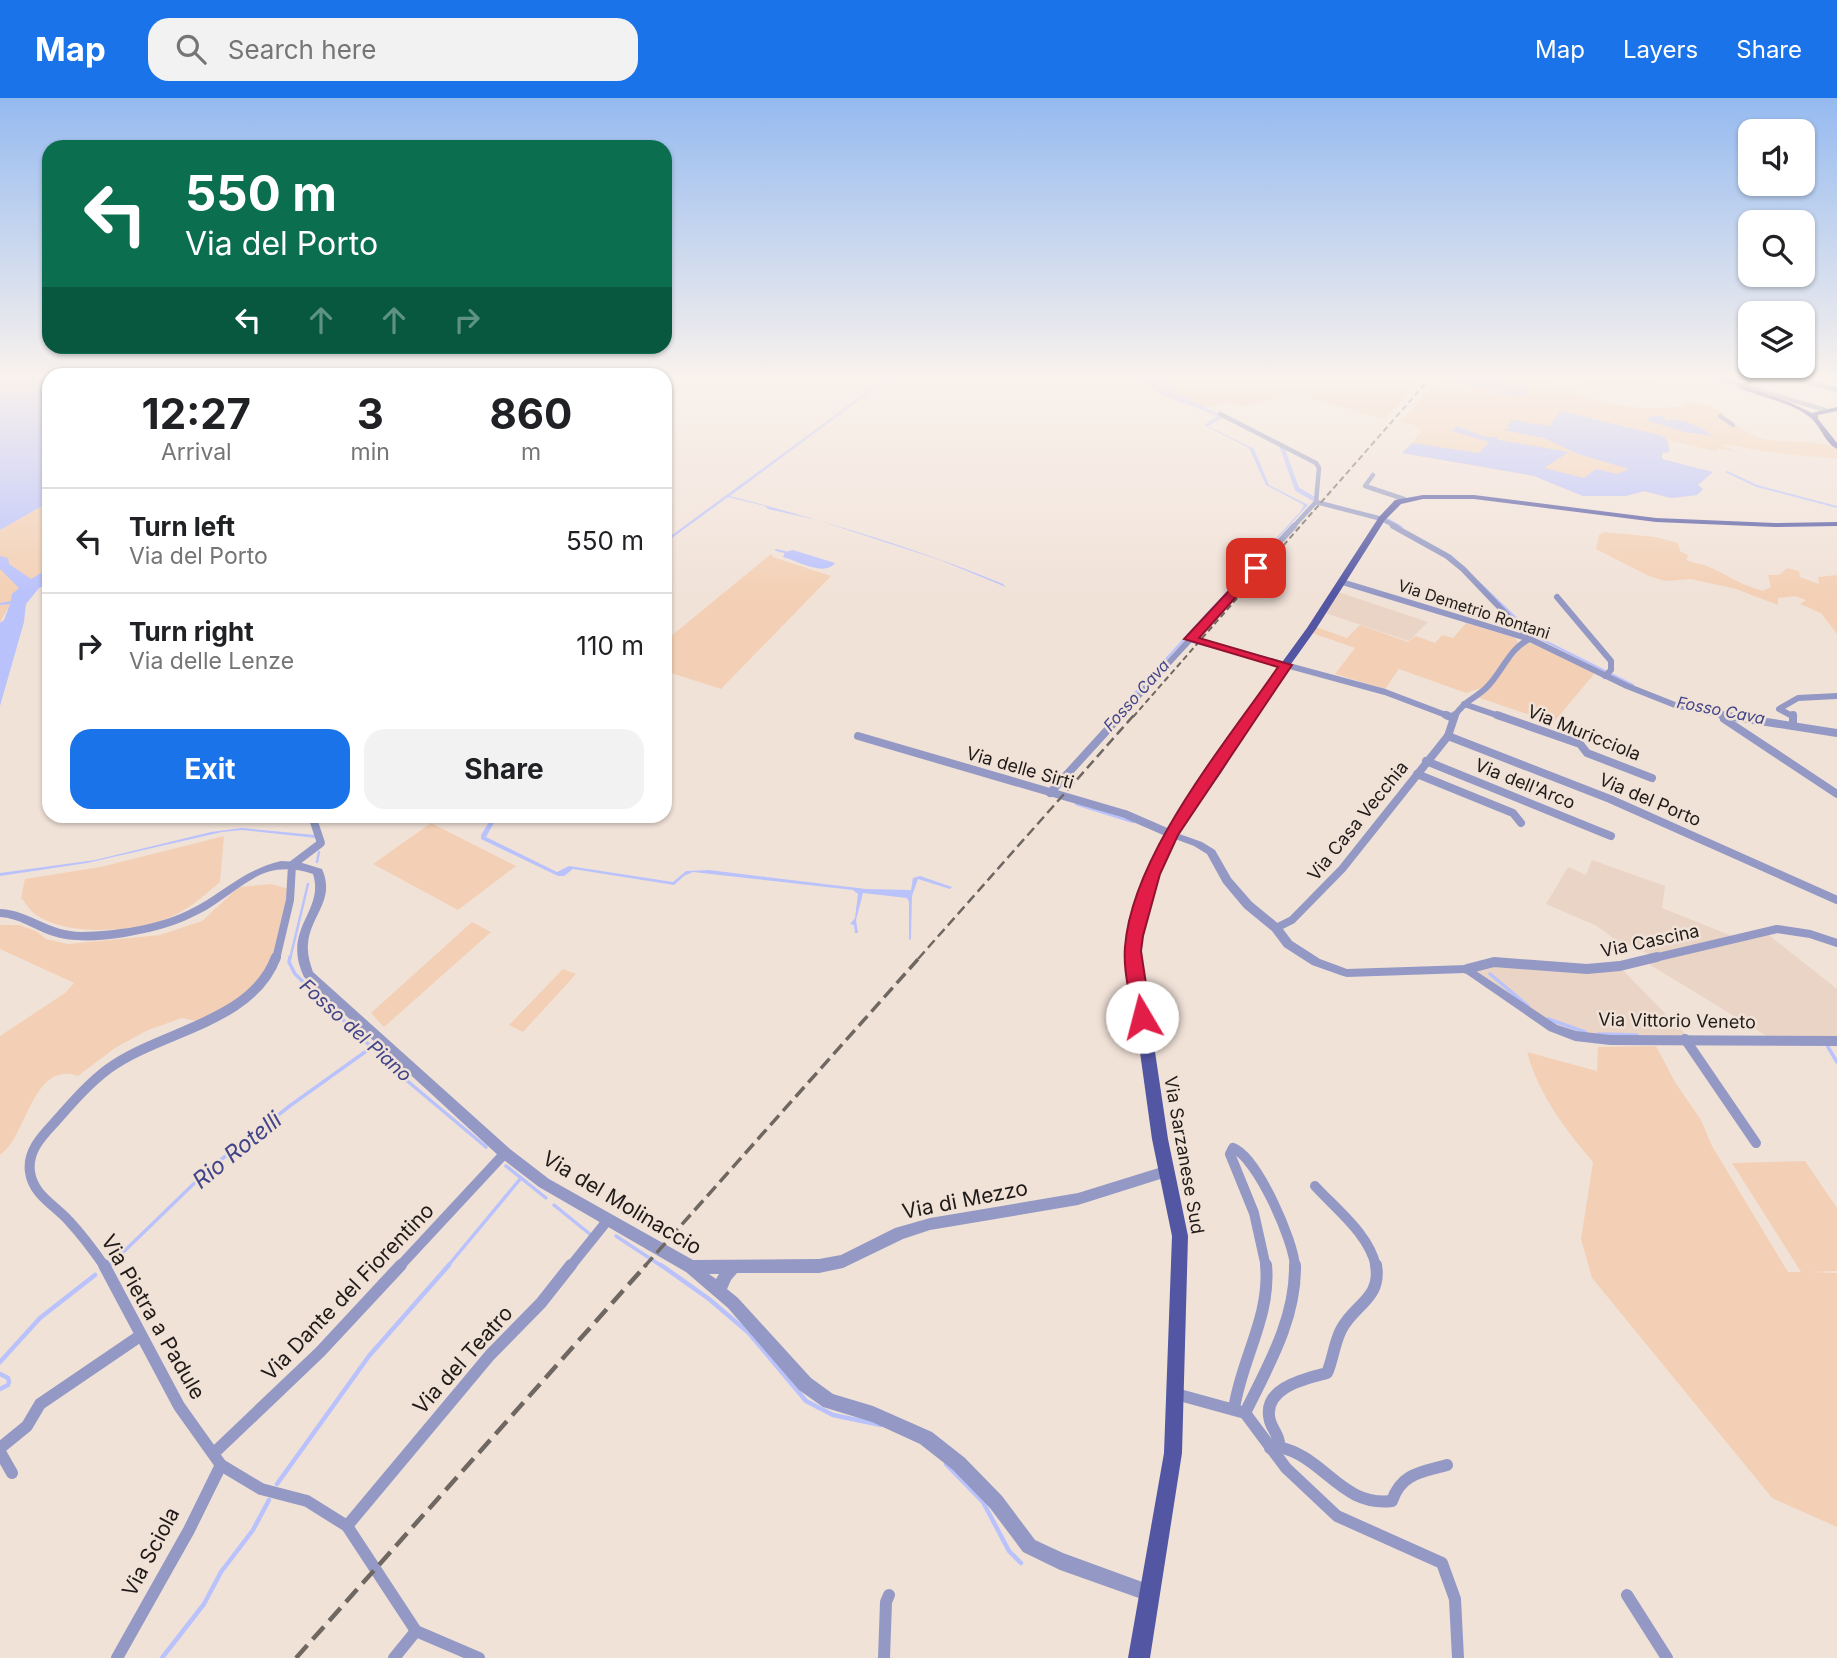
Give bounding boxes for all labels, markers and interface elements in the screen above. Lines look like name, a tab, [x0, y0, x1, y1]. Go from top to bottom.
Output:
search box	[148, 18, 638, 81]
text: Map	[35, 29, 106, 69]
icon: search	[172, 30, 210, 68]
text: Search here	[228, 34, 376, 65]
text: Map	[1535, 35, 1585, 64]
text: Layers	[1623, 35, 1698, 64]
text: Share	[1736, 35, 1802, 64]
map controls	[1738, 119, 1815, 378]
button: sound	[1738, 119, 1815, 196]
text: 550 m	[185, 164, 337, 223]
icon: left	[70, 168, 161, 259]
button: search	[1738, 210, 1815, 287]
text: Via del Porto	[185, 224, 378, 263]
icon: left	[229, 301, 267, 339]
icon: ahead	[302, 301, 340, 339]
icon: ahead	[375, 301, 413, 339]
icon: right	[448, 301, 486, 339]
button: layers	[1738, 301, 1815, 378]
text: 12:27	[142, 388, 251, 439]
text: 3	[357, 388, 384, 439]
text: 860	[489, 388, 572, 439]
text: Arrival	[161, 438, 232, 466]
text: min	[351, 438, 390, 466]
text: m	[521, 438, 541, 466]
text: Turn left	[129, 511, 235, 542]
icon: left	[70, 522, 108, 560]
text: 550 m	[566, 525, 644, 556]
pin	[1226, 538, 1286, 598]
text: Via del Porto	[129, 542, 268, 570]
icon: arrive	[1237, 549, 1275, 587]
street label: Via Demetrio Rontani	[1395, 575, 1553, 643]
text: Turn right	[129, 616, 254, 647]
icon: right	[70, 627, 108, 665]
text: 110 m	[576, 630, 644, 661]
text: Via delle Lenze	[129, 647, 294, 675]
water label: Fosso Cava	[1099, 655, 1173, 735]
water label: Fosso Cava	[1675, 692, 1767, 728]
street label: Via Muricciola	[1524, 700, 1644, 765]
button: Exit	[70, 729, 350, 809]
button: Share	[364, 729, 644, 809]
street label: Via delle Sirti	[964, 742, 1076, 793]
street label: Via dell'Arco	[1472, 754, 1578, 813]
street label: Via Casa Vecchia	[1303, 757, 1412, 885]
street label: Via del Porto	[1596, 769, 1704, 830]
street label: Via Cascina	[1599, 920, 1701, 961]
water label: Fosso del Piano	[295, 974, 416, 1087]
position arrow	[1105, 980, 1179, 1054]
street label: Via Vittorio Veneto	[1598, 1009, 1756, 1032]
street label: Via Sarzanese Sud	[1160, 1074, 1209, 1235]
water label: Rio Rotelli	[187, 1105, 287, 1194]
street label: Via del Molinaccio	[538, 1145, 706, 1260]
street label: Via di Mezzo	[900, 1175, 1030, 1224]
street label: Via Dante del Fiorentino	[256, 1198, 439, 1385]
street label: Via Pietra a Padule	[96, 1230, 211, 1404]
street label: Via del Teatro	[408, 1301, 518, 1419]
street label: Via Sciola	[117, 1503, 184, 1601]

